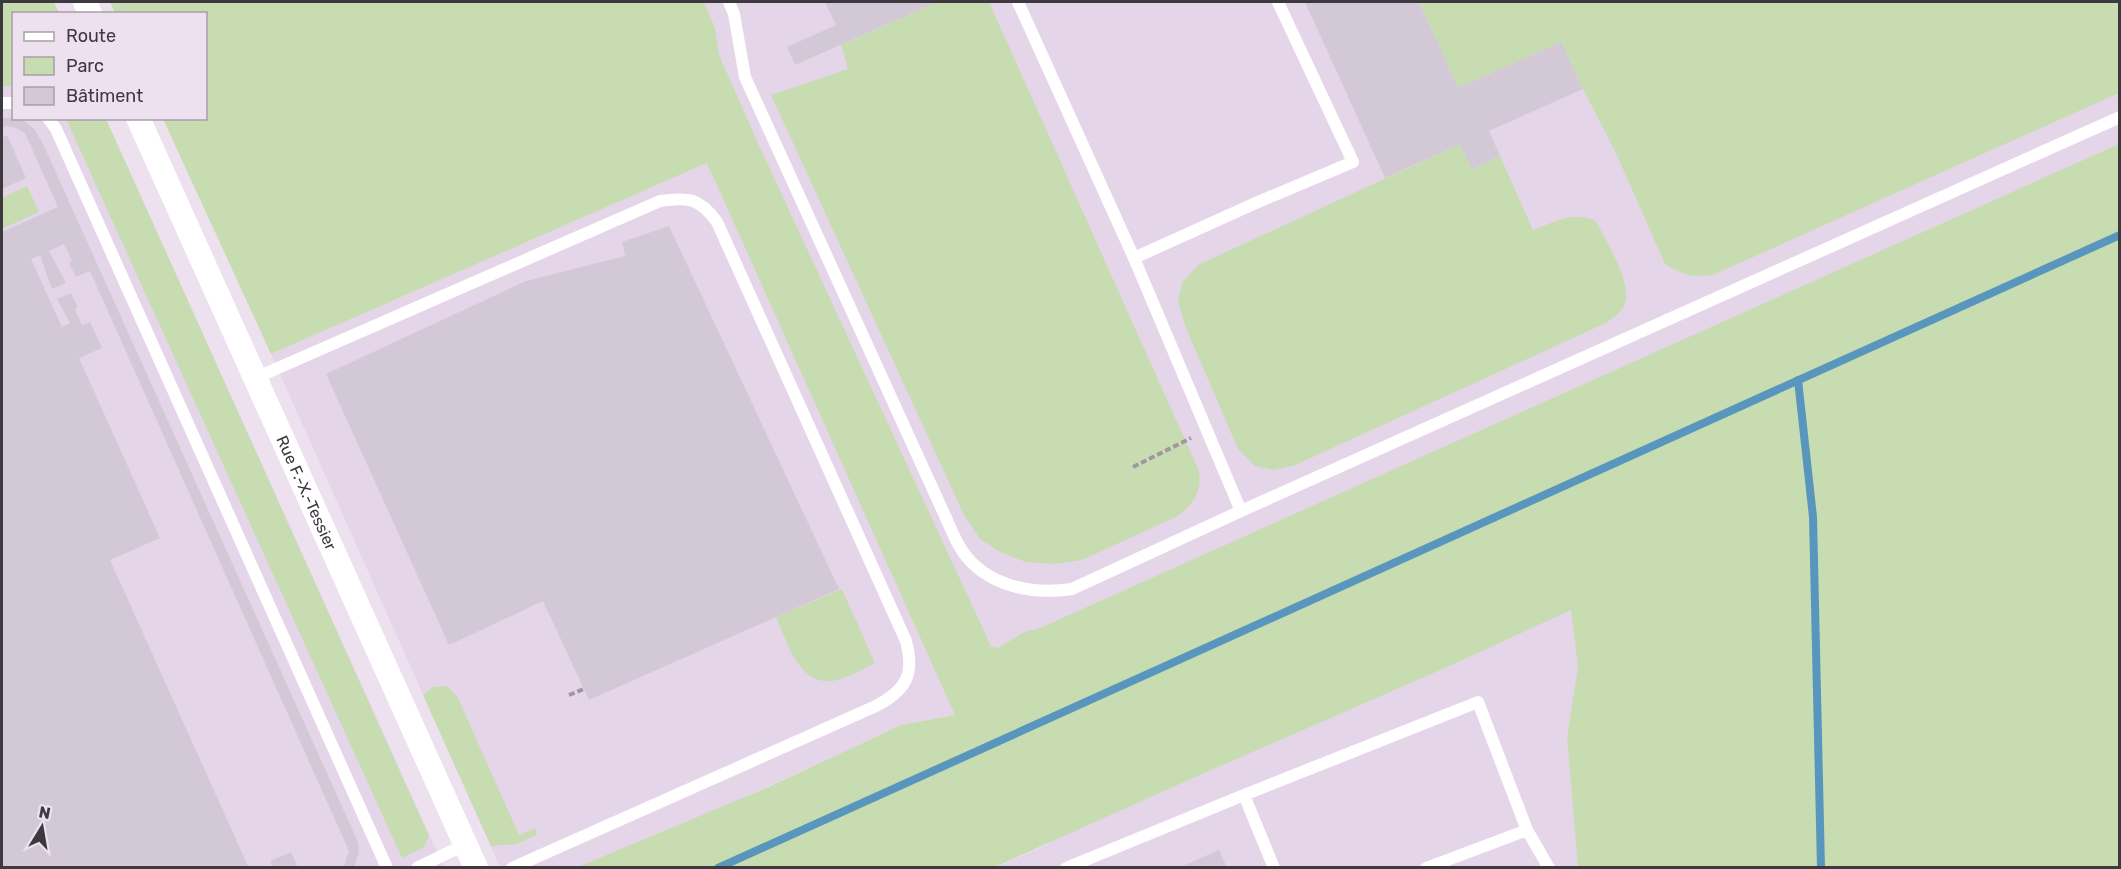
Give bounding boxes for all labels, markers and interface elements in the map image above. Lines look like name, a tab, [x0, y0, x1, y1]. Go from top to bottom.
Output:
legend	[12, 12, 207, 120]
text: Route	[66, 25, 116, 47]
text: Parc	[66, 55, 104, 77]
text: Bâtiment	[66, 85, 143, 107]
street label: Rue F.-X.-Tessier	[273, 432, 341, 553]
north arrow	[12, 797, 72, 857]
text: N	[37, 802, 52, 823]

